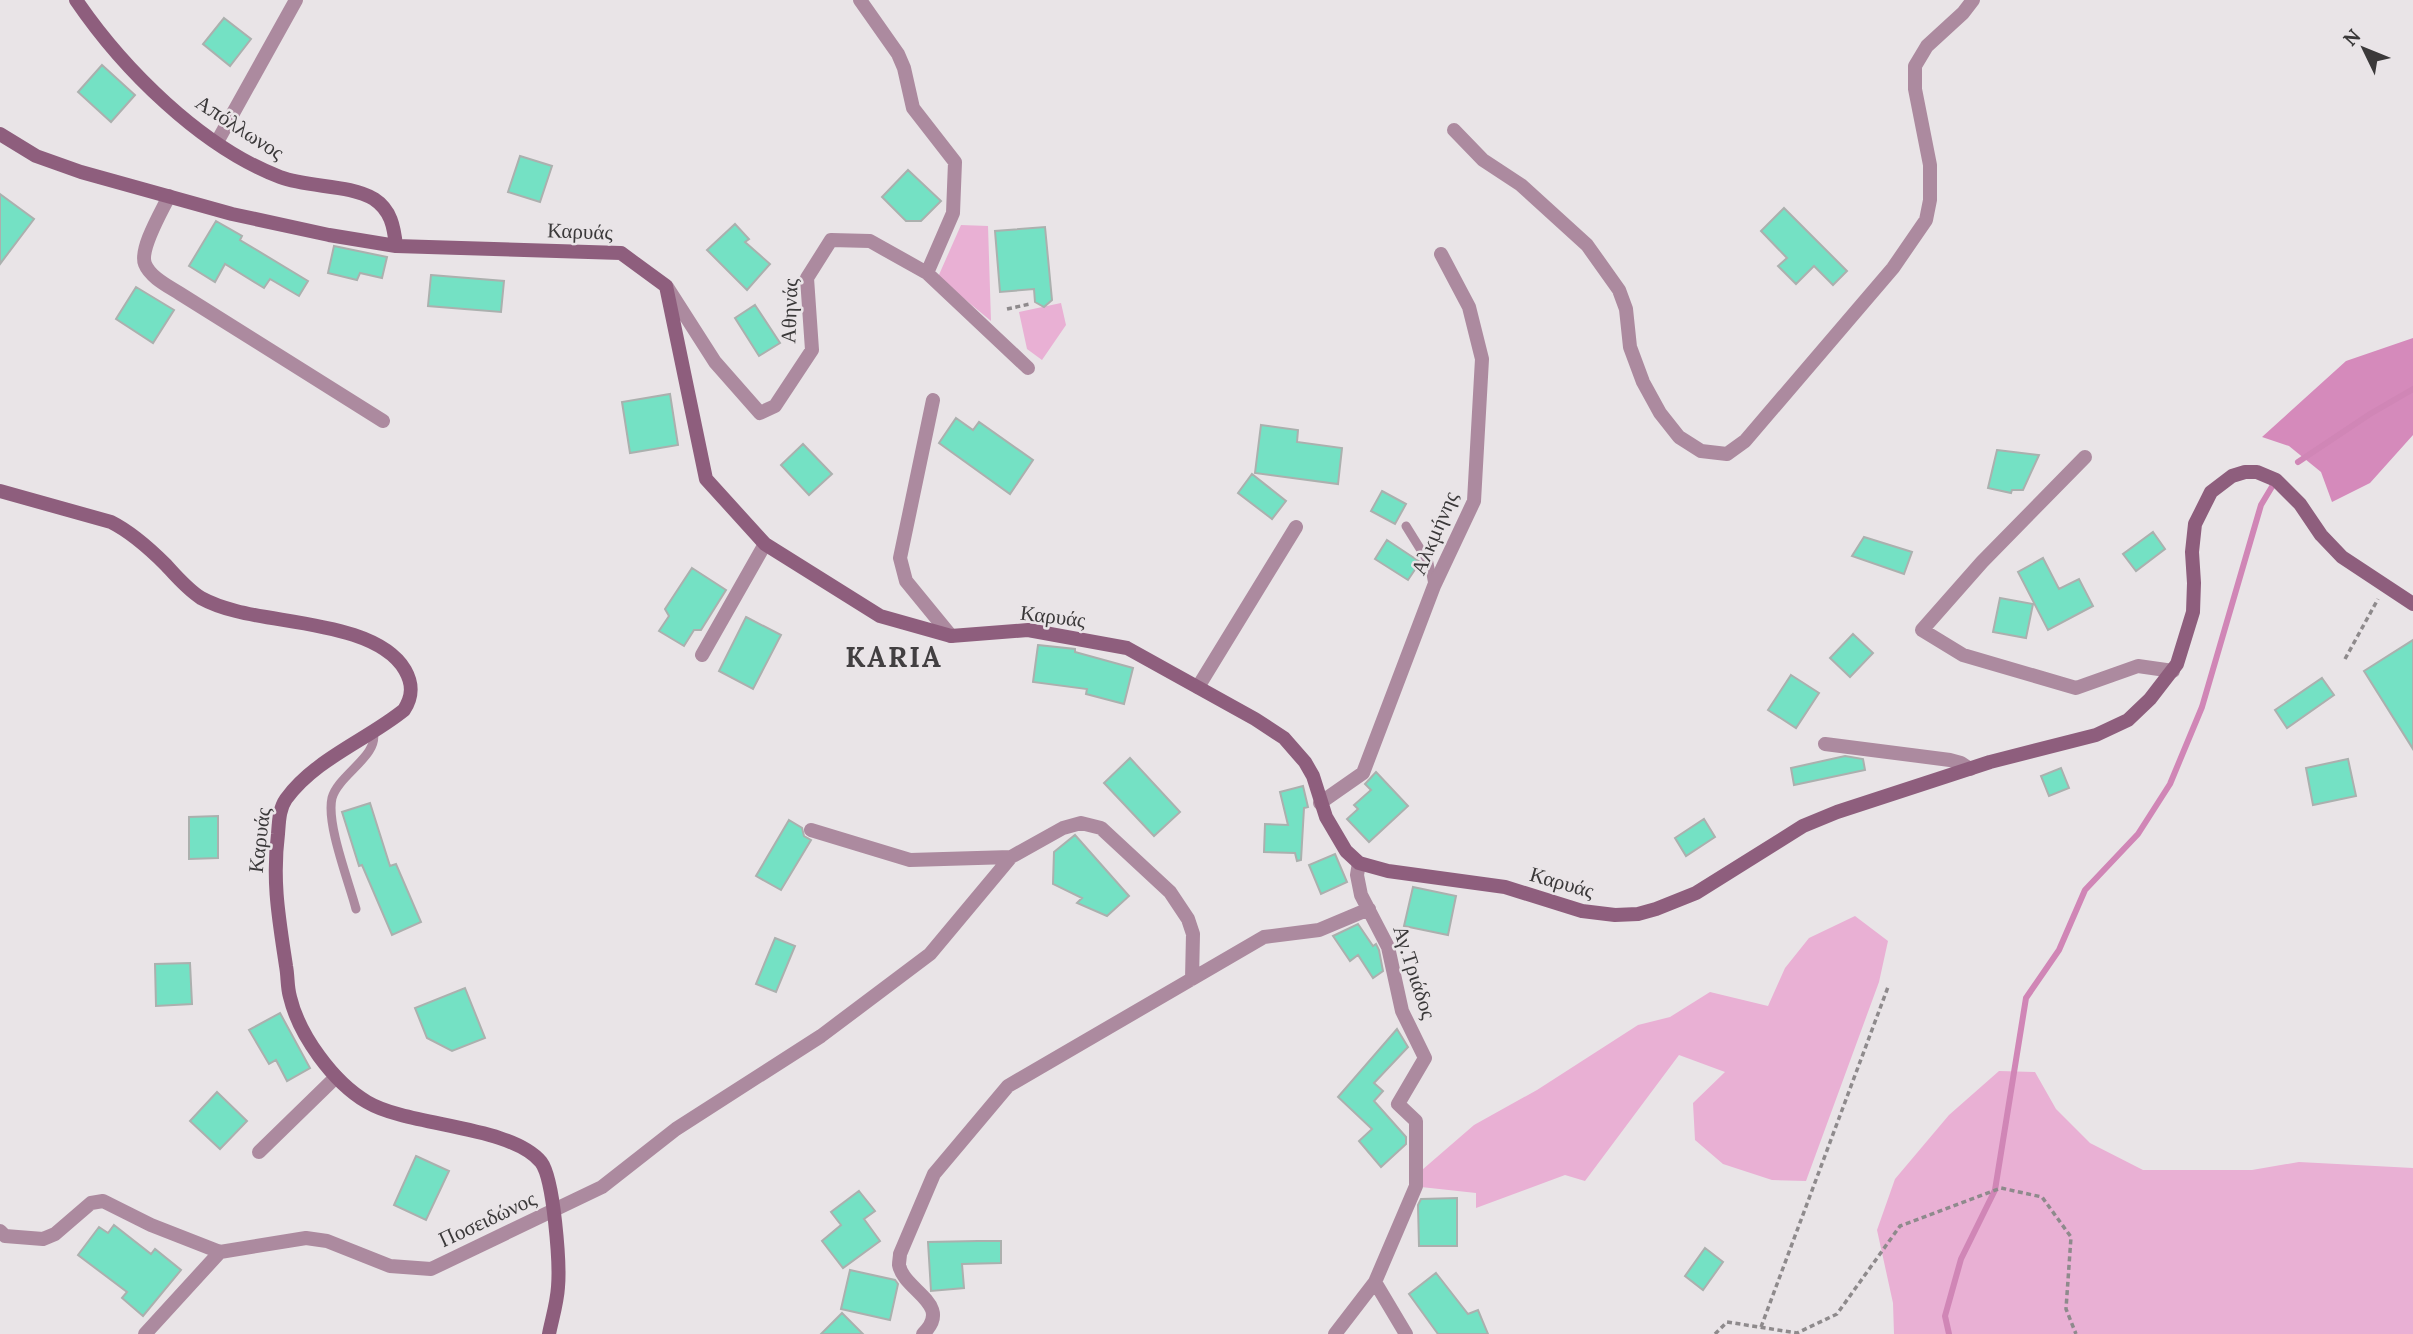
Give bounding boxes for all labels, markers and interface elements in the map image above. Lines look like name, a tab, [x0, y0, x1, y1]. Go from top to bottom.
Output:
north arrow	[2329, 14, 2399, 84]
text: N	[2338, 24, 2366, 51]
street label: Απόλλωνος	[191, 88, 290, 166]
street label: Καρυάς	[547, 216, 614, 246]
street label: Αθηνάς	[774, 277, 804, 344]
street label: Αλκμήνης	[1404, 486, 1464, 579]
street label: Καρυάς	[1019, 599, 1088, 633]
district label: KARIA	[845, 639, 943, 675]
street label: Καρυάς	[242, 805, 276, 874]
street label: Καρυάς	[1527, 860, 1598, 904]
street label: Αγ.Τριάδος	[1387, 922, 1443, 1023]
street label: Ποσειδώνος	[434, 1184, 541, 1253]

